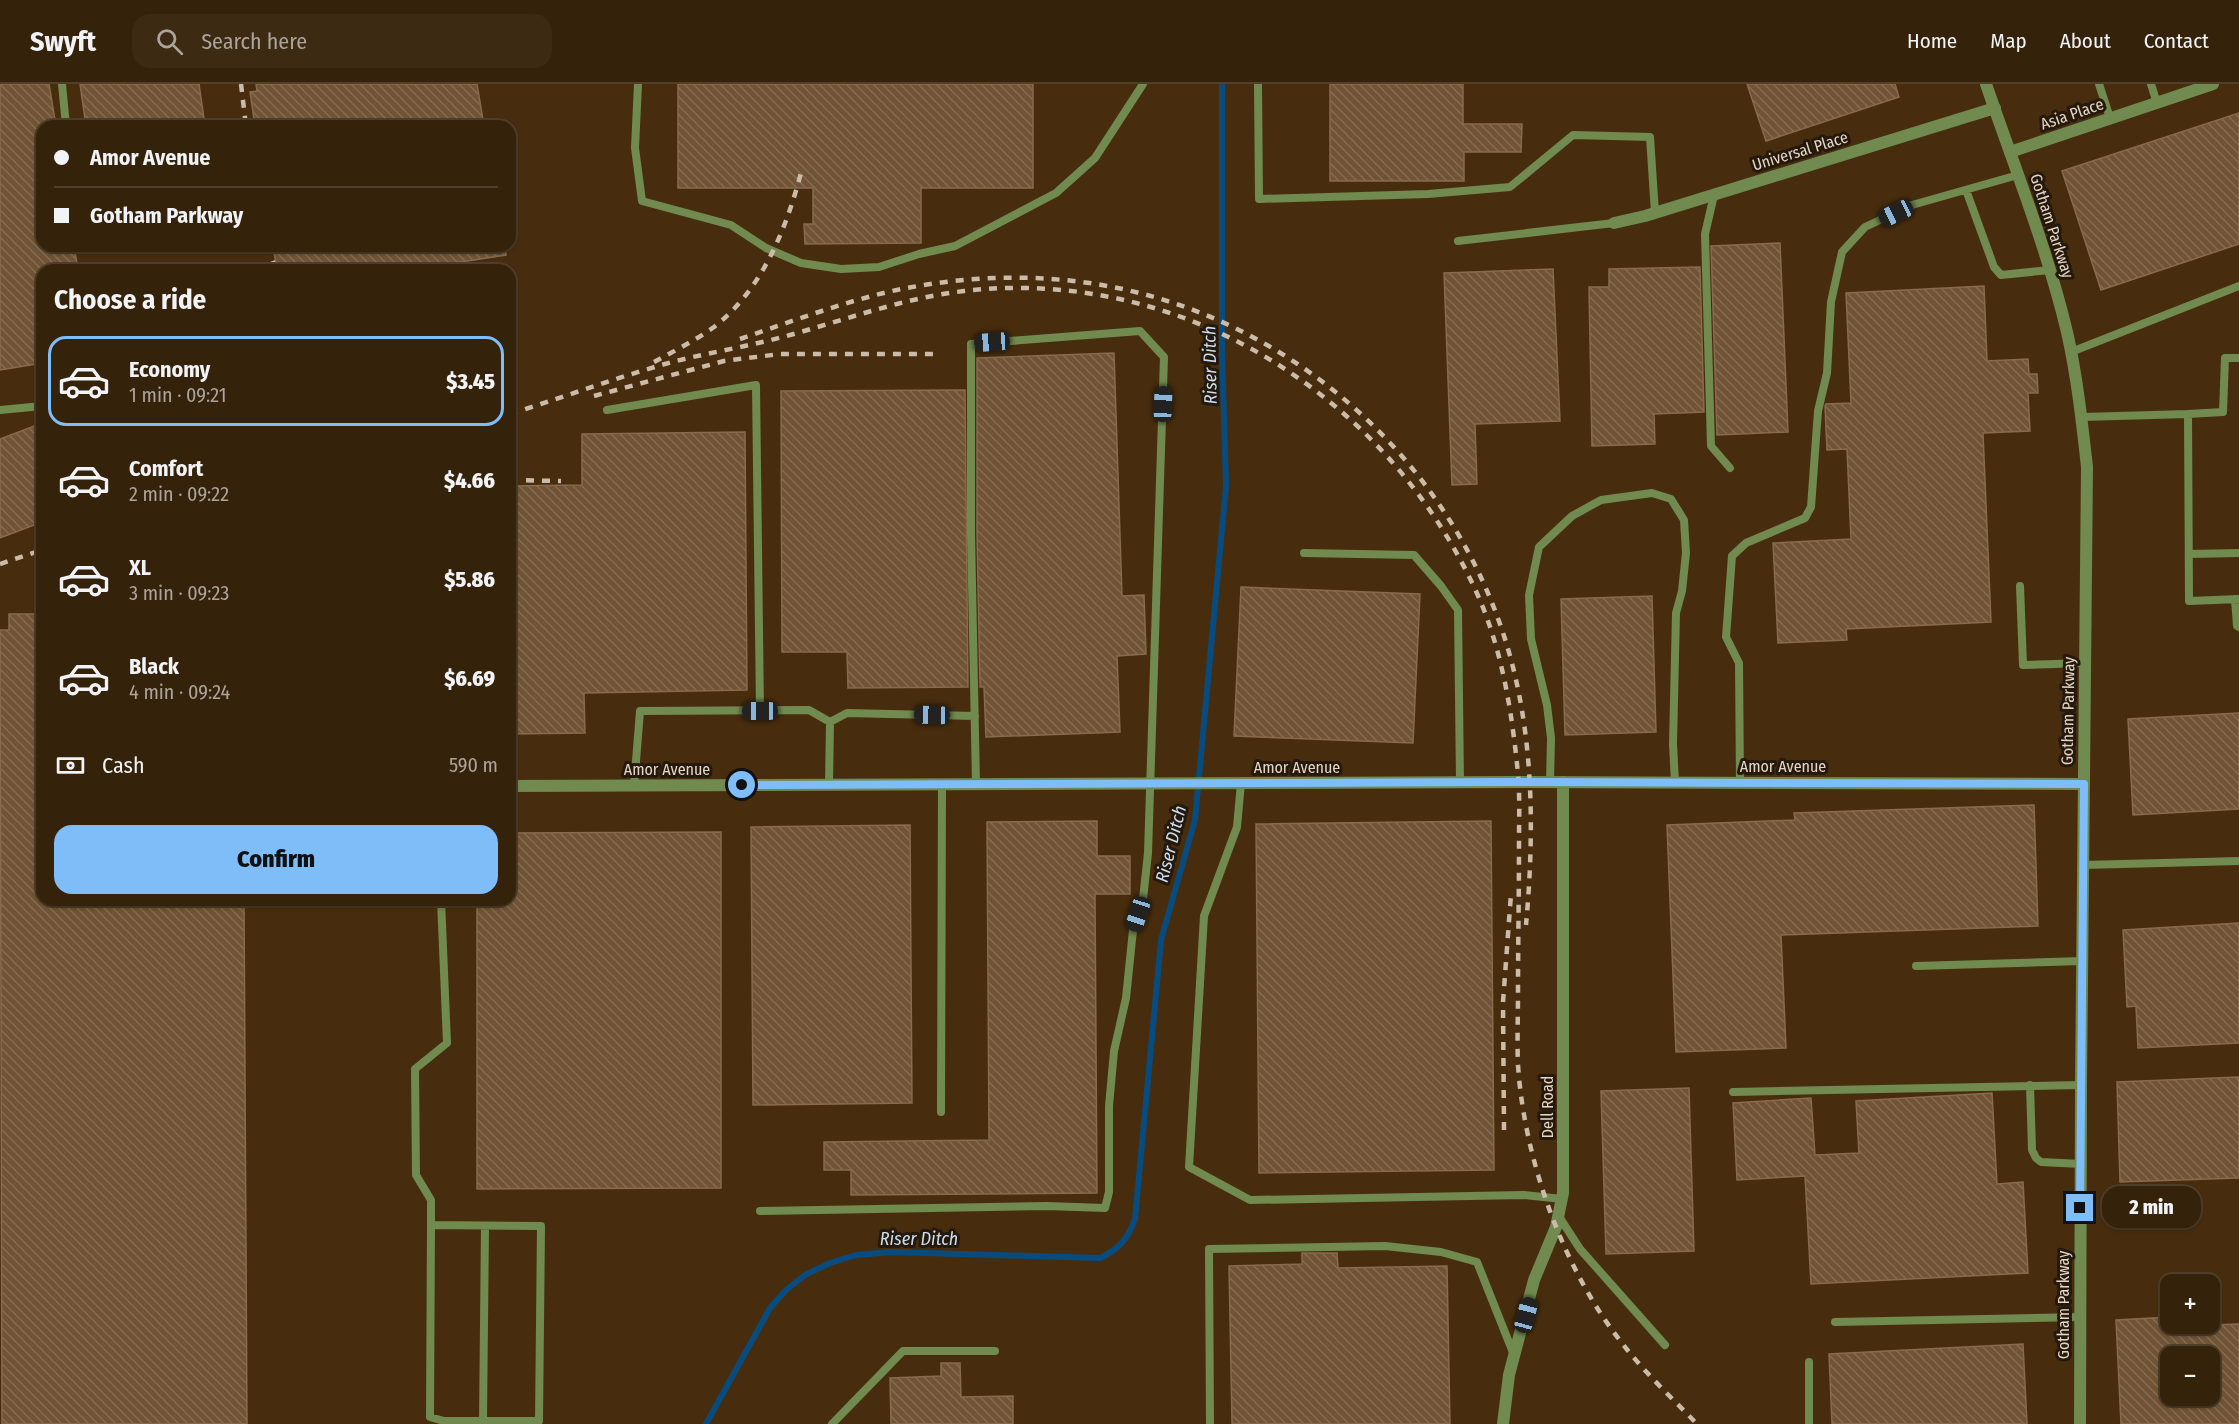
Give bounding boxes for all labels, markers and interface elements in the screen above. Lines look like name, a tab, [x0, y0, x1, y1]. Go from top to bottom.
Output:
search box	[132, 14, 552, 68]
text: Swyft	[30, 25, 96, 58]
icon: search	[153, 25, 186, 58]
text: Search here	[201, 28, 307, 55]
text: Home	[1907, 28, 1957, 54]
text: Map	[1990, 28, 2027, 54]
text: About	[2060, 28, 2111, 54]
text: Contact	[2144, 28, 2209, 54]
street label: Asia Place	[2038, 94, 2106, 134]
street label: Universal Place	[1750, 127, 1850, 175]
text: Amor Avenue	[90, 144, 210, 171]
street label: Gotham Parkway	[2026, 171, 2078, 281]
car	[1876, 197, 1916, 229]
text: Gotham Parkway	[90, 202, 243, 229]
text: Choose a ride	[54, 284, 206, 316]
water label: Riser Ditch	[1198, 326, 1222, 404]
car	[973, 332, 1011, 352]
icon: car	[57, 354, 111, 408]
text: Economy	[129, 356, 210, 383]
text: $3.45	[446, 368, 495, 395]
text: 1 min · 09:21	[129, 383, 227, 407]
car	[1153, 386, 1173, 422]
icon: car	[57, 453, 111, 507]
text: Comfort	[129, 455, 203, 482]
text: $4.66	[444, 467, 495, 494]
text: 2 min · 09:22	[129, 482, 229, 506]
icon: car	[57, 552, 111, 606]
text: XL	[129, 554, 151, 581]
text: $5.86	[444, 566, 495, 593]
text: 3 min · 09:23	[129, 581, 229, 605]
icon: car	[57, 651, 111, 705]
text: Black	[129, 653, 179, 680]
street label: Gotham Parkway	[2058, 656, 2078, 765]
text: $6.69	[444, 665, 495, 692]
text: 4 min · 09:24	[129, 680, 230, 704]
car	[742, 702, 778, 720]
car	[914, 706, 950, 724]
icon: cash	[54, 749, 87, 782]
text: Cash	[102, 752, 145, 779]
text: 590 m	[449, 753, 498, 777]
street label: Amor Avenue	[1740, 757, 1826, 776]
street label: Amor Avenue	[1254, 758, 1340, 777]
street label: Amor Avenue	[624, 760, 710, 779]
route start	[728, 771, 755, 798]
water label: Riser Ditch	[1151, 803, 1191, 885]
button: Confirm	[54, 825, 498, 894]
car	[1124, 894, 1152, 934]
street label: Dell Road	[1538, 1076, 1557, 1138]
callout: 2 min	[2101, 1187, 2200, 1229]
route end	[2066, 1194, 2093, 1221]
text: 2 min	[2129, 1195, 2174, 1219]
water label: Riser Ditch	[880, 1228, 958, 1250]
street label: Gotham Parkway	[2054, 1250, 2073, 1359]
map controls	[2160, 1274, 2220, 1406]
button: +	[2160, 1274, 2220, 1334]
car	[1513, 1295, 1539, 1335]
button: −	[2160, 1346, 2220, 1406]

